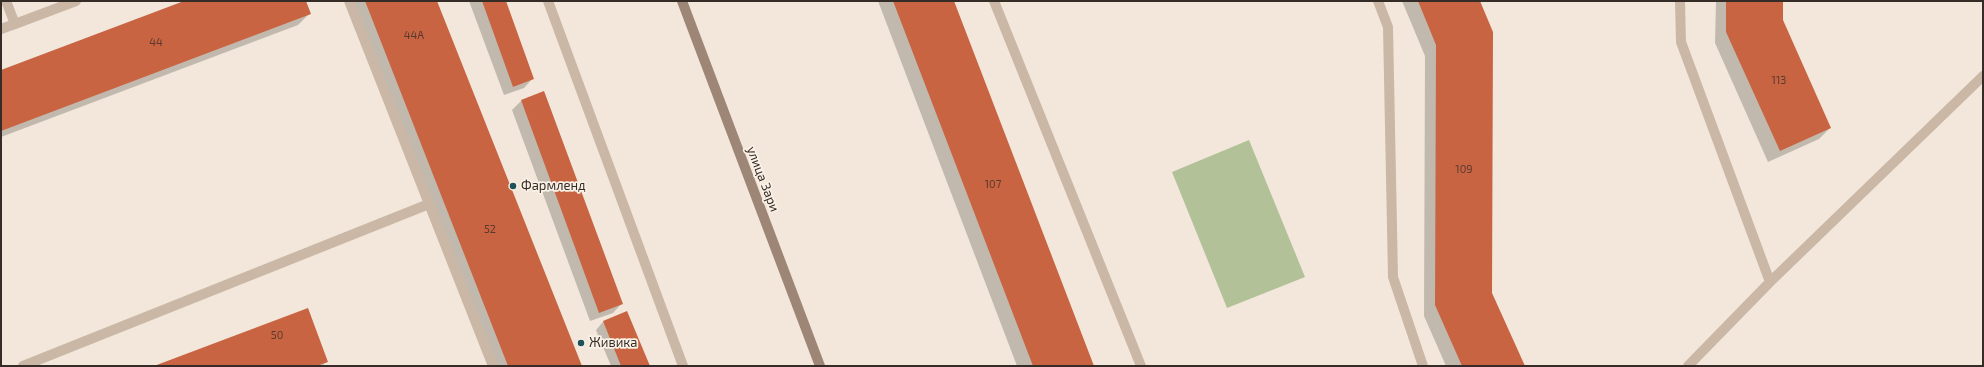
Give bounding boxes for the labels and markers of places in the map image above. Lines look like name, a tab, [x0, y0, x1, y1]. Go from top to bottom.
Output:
place label: Фармленд	[521, 178, 586, 194]
marker: Фармленд	[508, 181, 518, 191]
place label: Живика	[589, 335, 637, 351]
marker: Живика	[576, 338, 586, 348]

